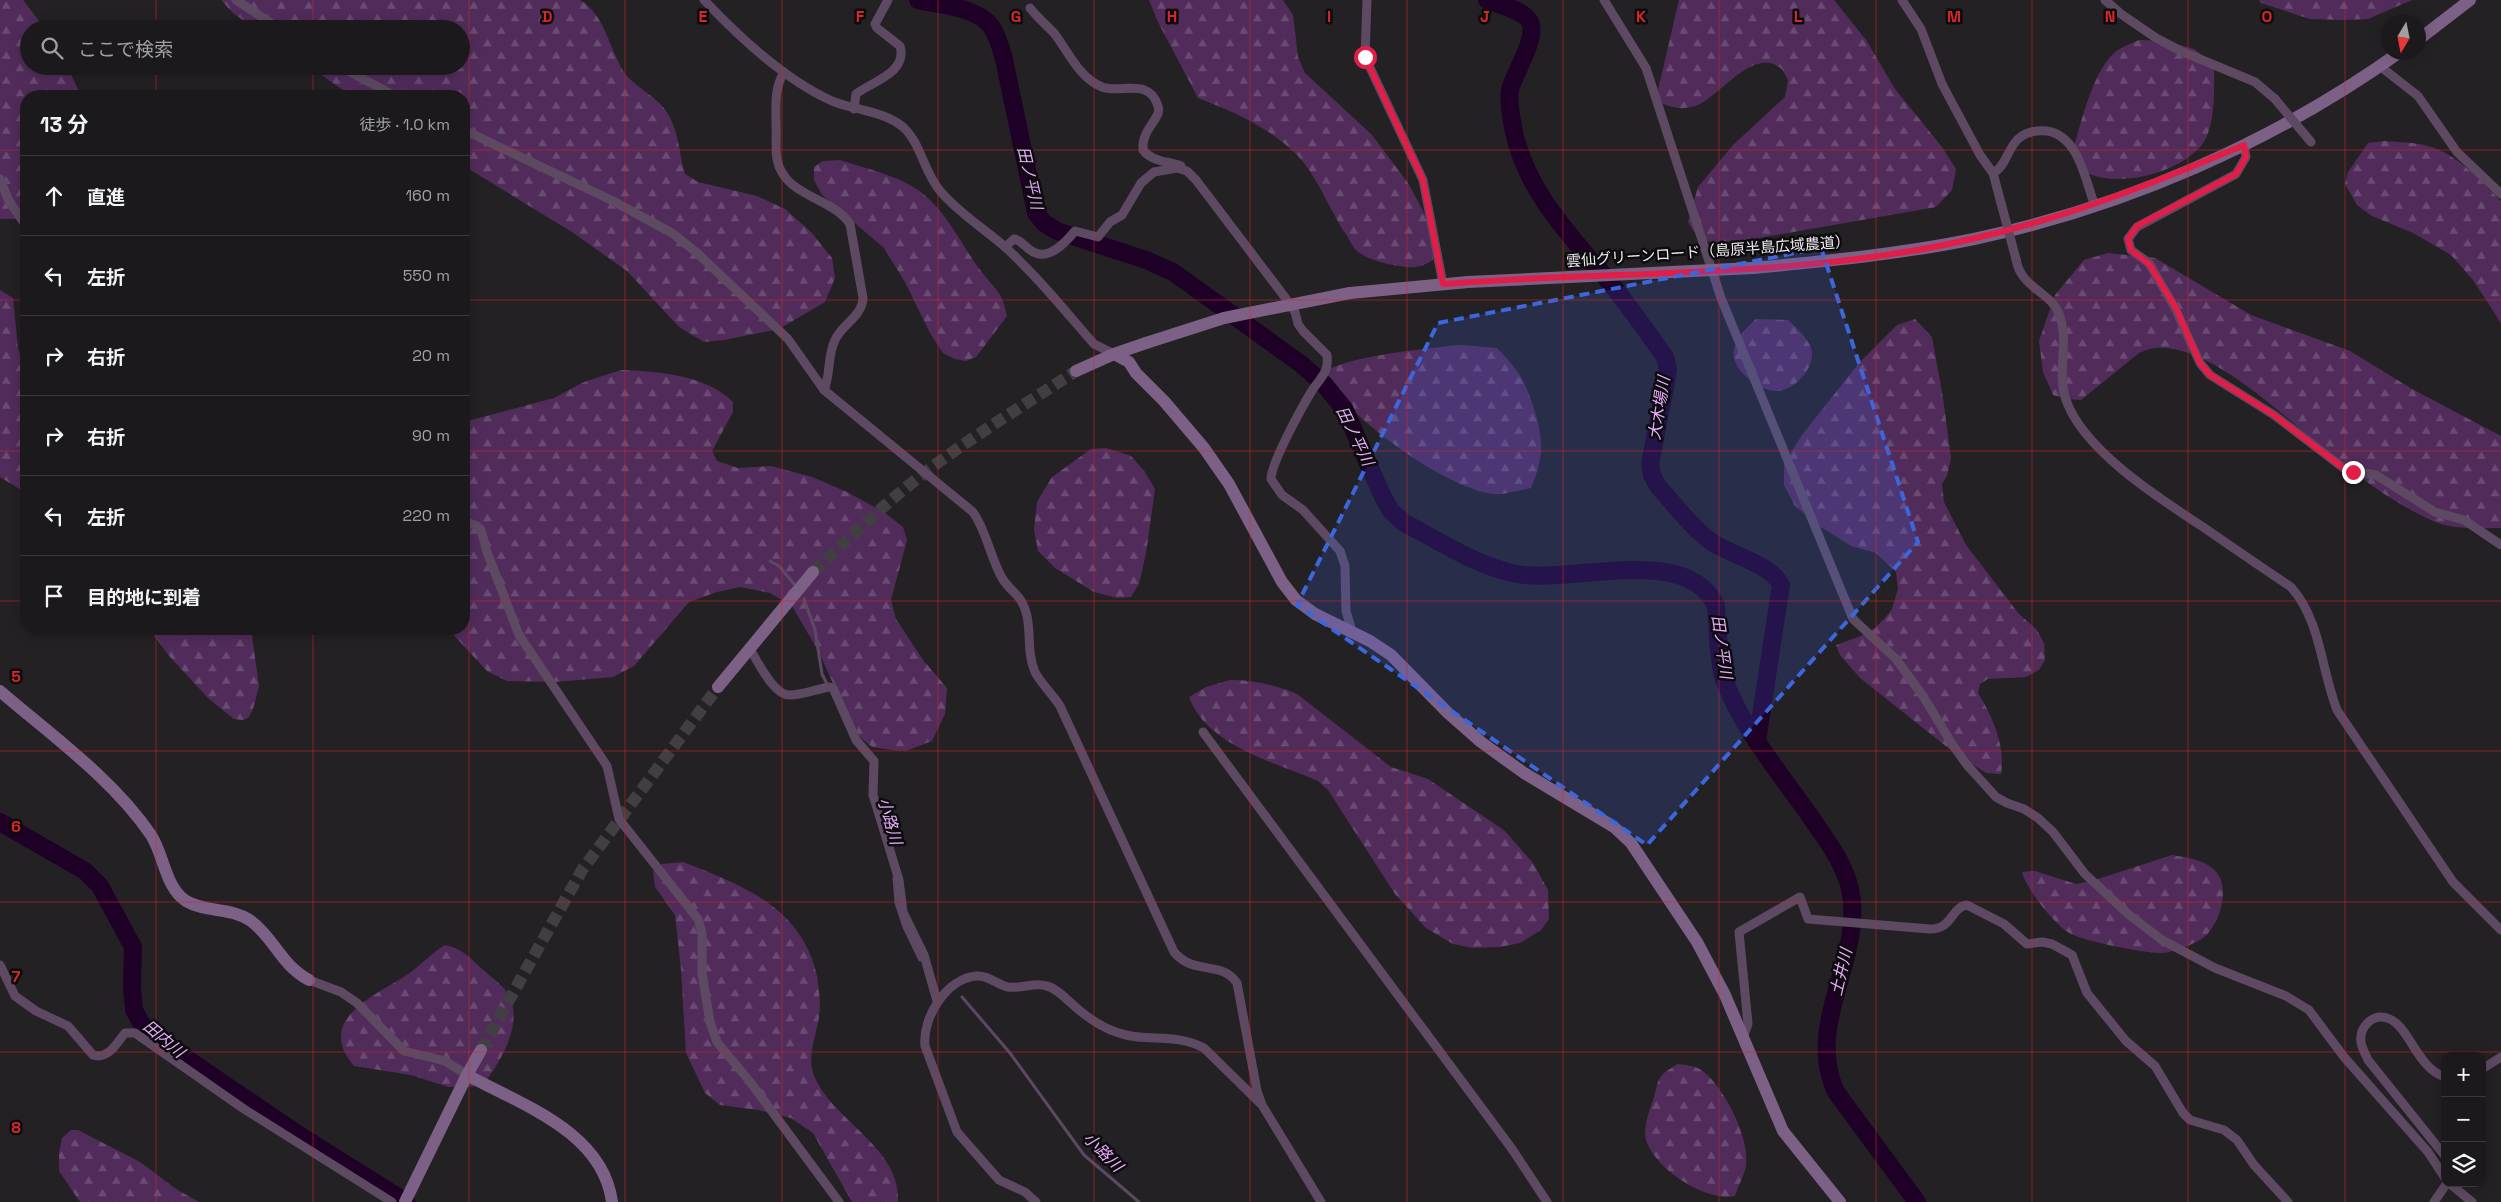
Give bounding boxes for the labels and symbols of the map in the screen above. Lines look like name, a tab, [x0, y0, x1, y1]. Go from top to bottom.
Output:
text: D	[542, 6, 552, 27]
text: E	[699, 6, 708, 27]
text: F	[856, 6, 865, 27]
text: G	[1011, 6, 1021, 27]
text: H	[1167, 6, 1177, 27]
text: I	[1327, 6, 1331, 27]
text: J	[1480, 6, 1490, 27]
text: K	[1636, 6, 1646, 27]
text: L	[1794, 6, 1803, 27]
text: M	[1947, 6, 1961, 27]
text: N	[2105, 6, 2115, 27]
text: O	[2262, 6, 2273, 27]
north arrow	[2381, 15, 2426, 60]
route start	[1354, 46, 1377, 69]
water label: 田ノ平川	[1013, 144, 1048, 213]
street label: 雲仙グリーンロード（島原半島広域農道）	[1566, 232, 1850, 270]
water label: 大木場川	[1644, 373, 1675, 441]
water label: 田ノ平川	[1332, 403, 1379, 471]
route end	[2342, 461, 2365, 484]
water label: 田ノ平川	[1707, 614, 1737, 682]
text: 5	[11, 666, 21, 687]
water label: 小路川	[873, 795, 907, 849]
text: 6	[11, 816, 21, 837]
water label: 土井川	[1825, 944, 1857, 998]
text: 7	[12, 966, 21, 987]
water label: 田内川	[139, 1016, 191, 1064]
text: 8	[11, 1117, 21, 1138]
water label: 小路川	[1079, 1128, 1129, 1178]

